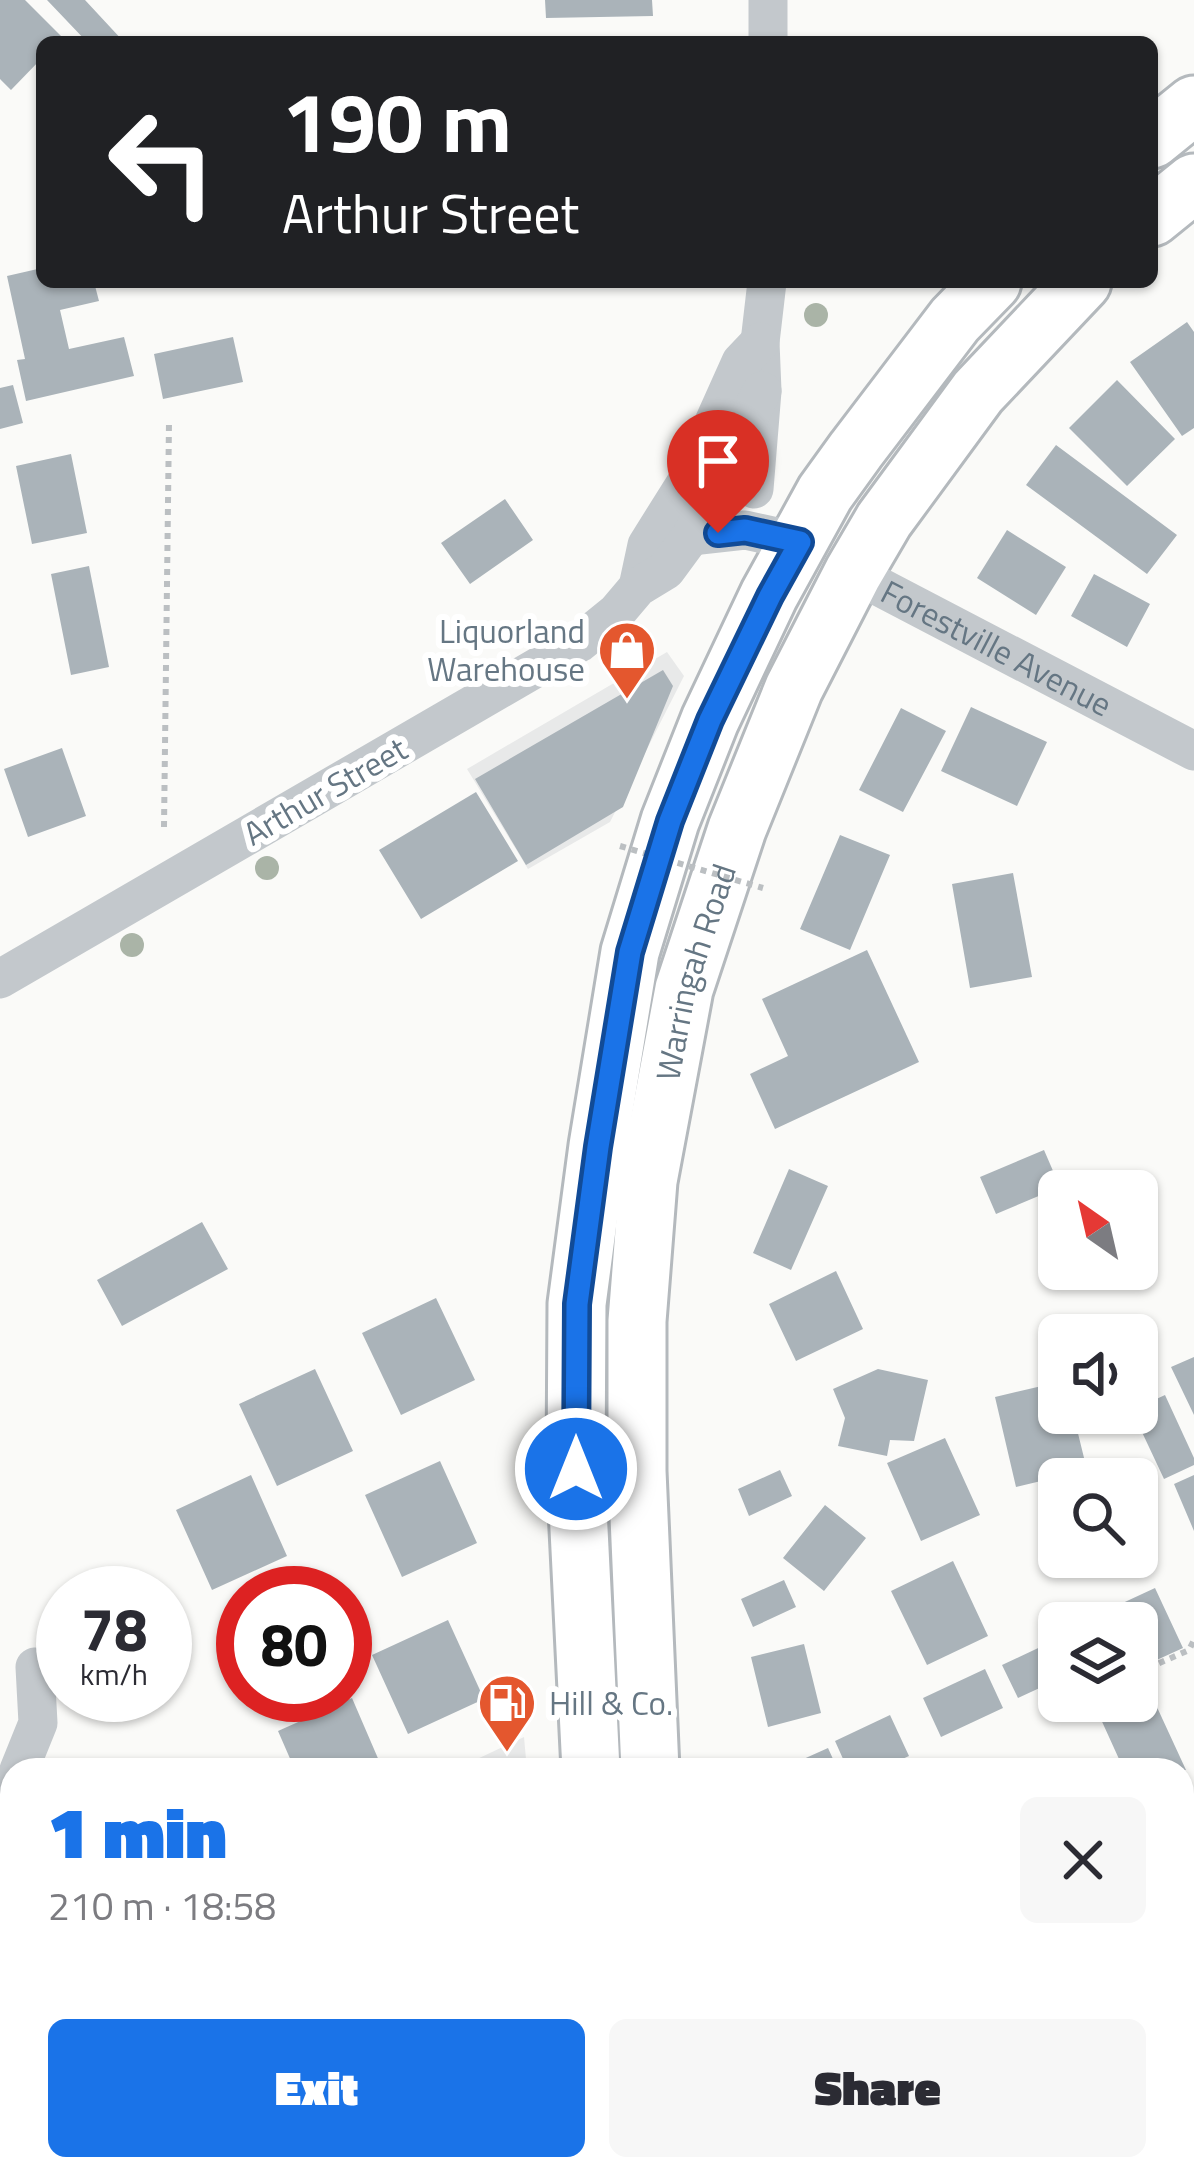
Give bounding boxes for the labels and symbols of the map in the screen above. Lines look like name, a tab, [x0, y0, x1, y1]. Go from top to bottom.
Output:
pin	[667, 410, 769, 533]
street label: Forestville Avenue	[872, 567, 1121, 729]
place label: Liquorland Warehouse	[427, 606, 585, 694]
shop icon: Liquorland Warehouse	[596, 619, 658, 701]
street label: Arthur Street	[234, 724, 417, 858]
street label: Warringah Road	[642, 857, 749, 1085]
north arrow	[1038, 1170, 1158, 1290]
position arrow	[513, 1406, 639, 1532]
speed limit sign: 80	[216, 1566, 372, 1722]
fuel station icon: Hill & Co.	[476, 1672, 538, 1754]
place label: Hill & Co.	[549, 1678, 673, 1728]

